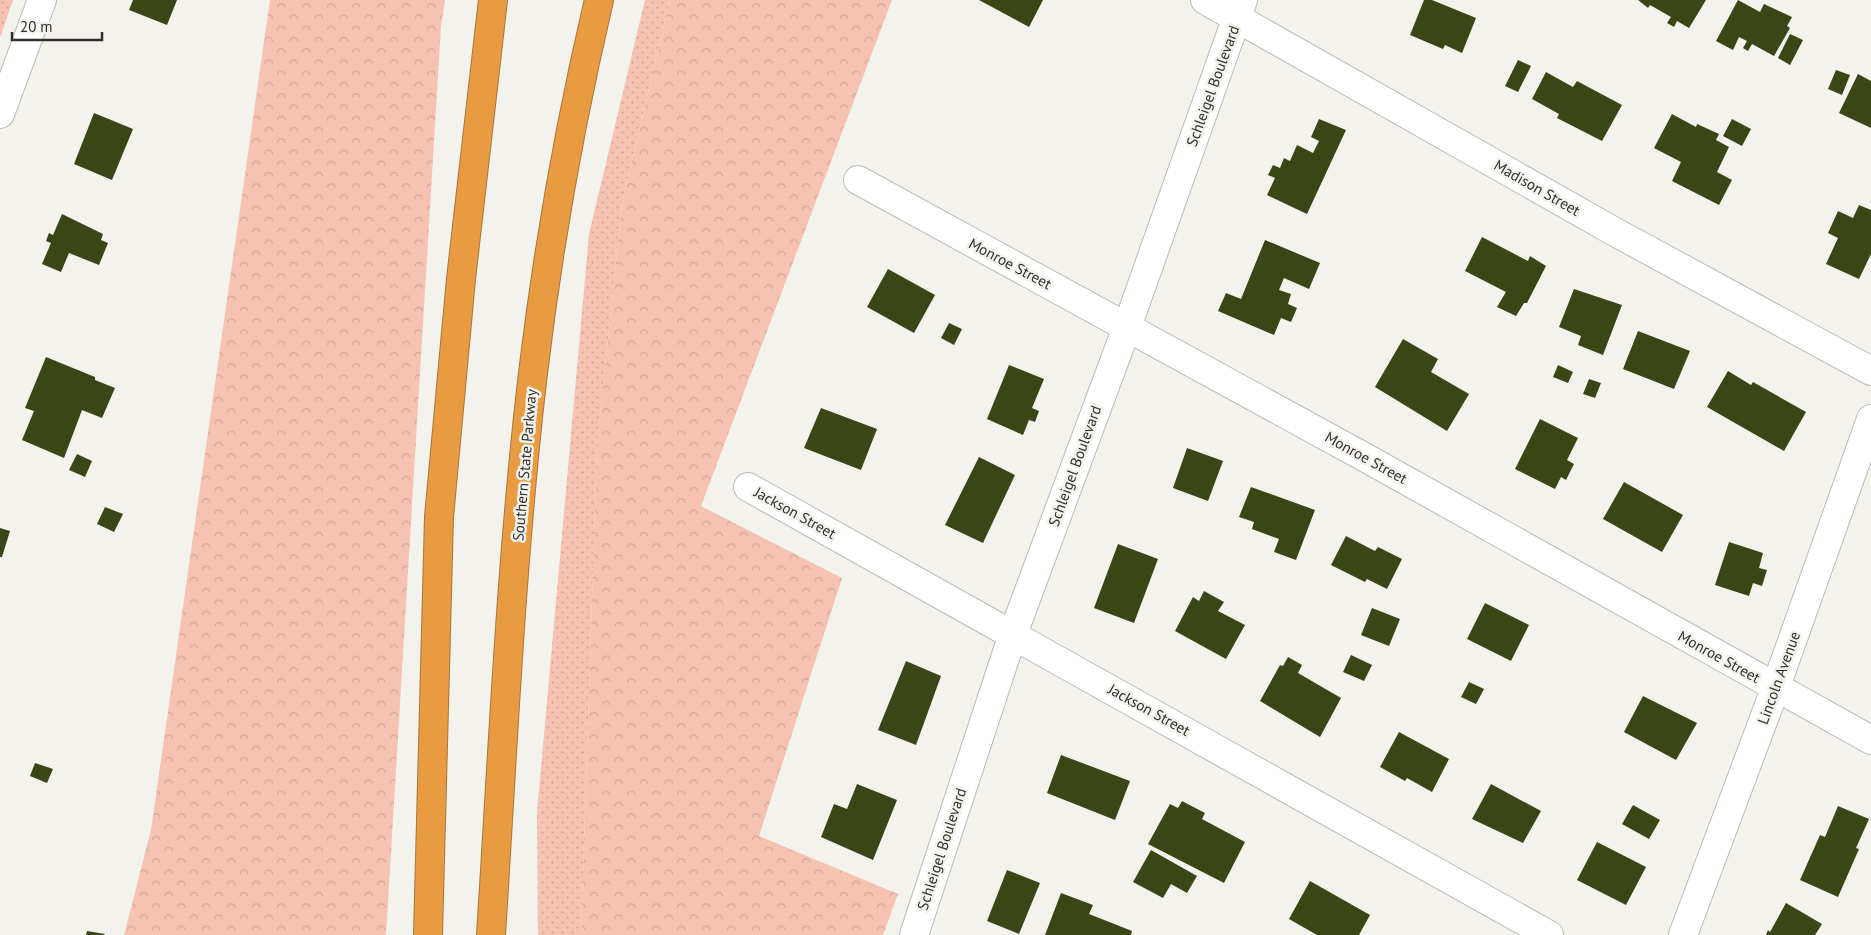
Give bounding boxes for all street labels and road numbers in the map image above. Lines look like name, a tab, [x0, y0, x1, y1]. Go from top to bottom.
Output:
street label: Schleigel Boulevard	[1182, 23, 1243, 149]
street label: Madison Street	[1491, 155, 1584, 220]
street label: Monroe Street	[966, 234, 1055, 293]
street label: Southern State Parkway	[508, 388, 541, 542]
street label: Schleigel Boulevard	[1044, 403, 1105, 529]
street label: Monroe Street	[1322, 427, 1411, 488]
street label: Jackson Street	[750, 482, 839, 543]
street label: Monroe Street	[1675, 626, 1764, 687]
street label: Lincoln Avenue	[1753, 629, 1804, 727]
street label: Jackson Street	[1104, 679, 1193, 740]
street label: Schleigel Boulevard	[913, 785, 970, 912]

